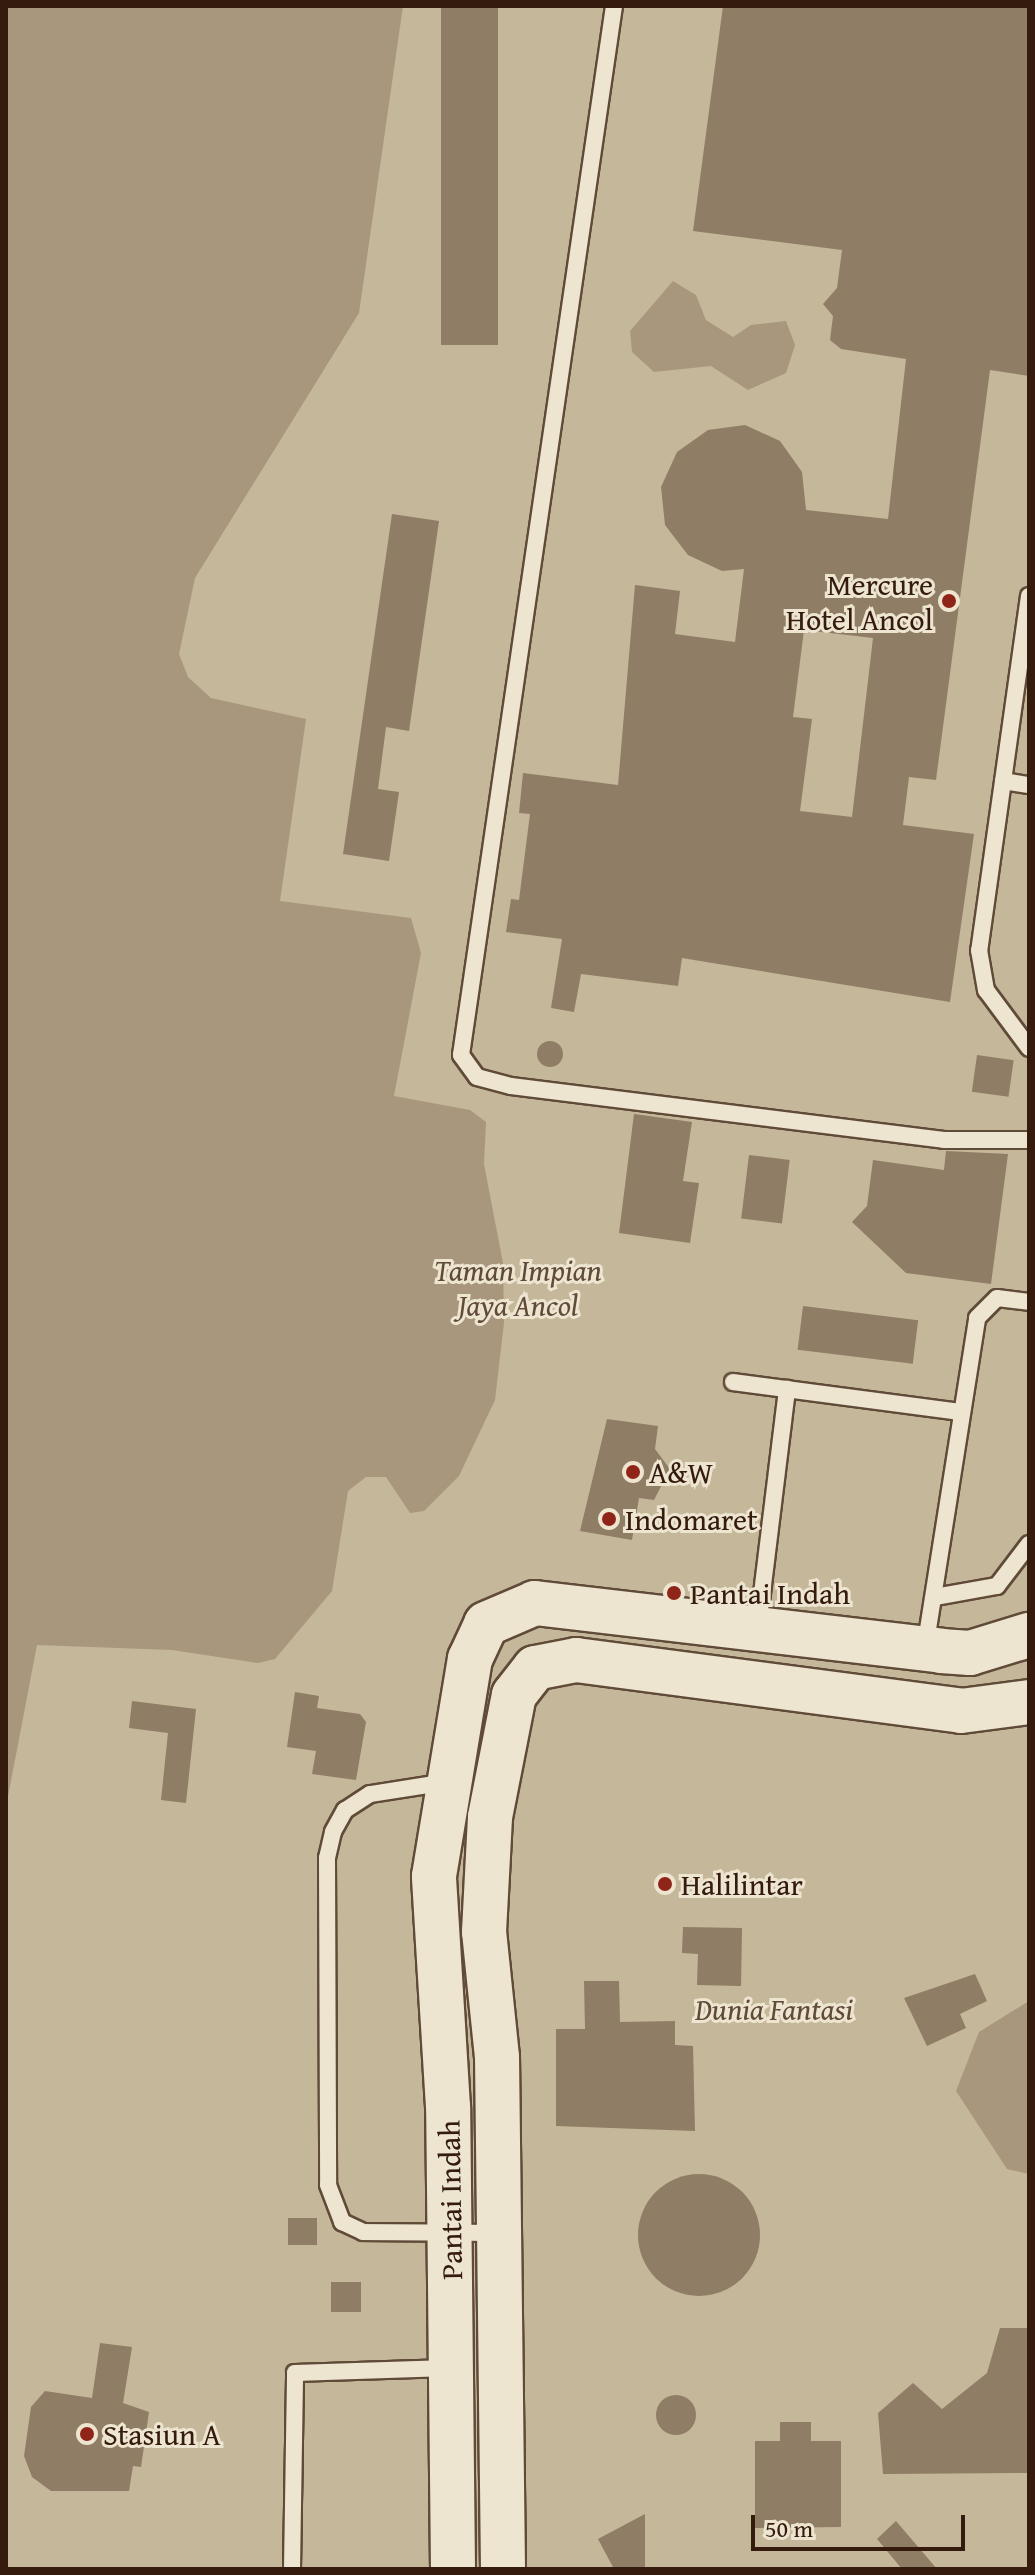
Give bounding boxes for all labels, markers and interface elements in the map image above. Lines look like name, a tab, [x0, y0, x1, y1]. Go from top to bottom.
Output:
place label: Mercure Hotel Ancol	[786, 566, 933, 636]
marker: Mercure Hotel Ancol	[940, 592, 958, 610]
park label: Taman Impian Jaya Ancol	[434, 1252, 602, 1322]
place label: A&W	[649, 1454, 713, 1490]
marker: A&W	[624, 1463, 642, 1481]
place label: Indomaret	[625, 1501, 758, 1537]
marker: Indomaret	[600, 1510, 618, 1528]
place label: Pantai Indah	[690, 1575, 850, 1611]
marker: Pantai Indah	[665, 1584, 683, 1602]
place label: Halilintar	[681, 1866, 803, 1902]
marker: Halilintar	[656, 1875, 674, 1893]
park label: Dunia Fantasi	[695, 1991, 853, 2027]
street label: Pantai Indah	[431, 2120, 469, 2280]
place label: Stasiun A	[103, 2416, 221, 2452]
marker: Stasiun A	[78, 2425, 96, 2443]
scale bar	[755, 2499, 969, 2549]
text: 50 m	[765, 2511, 813, 2546]

